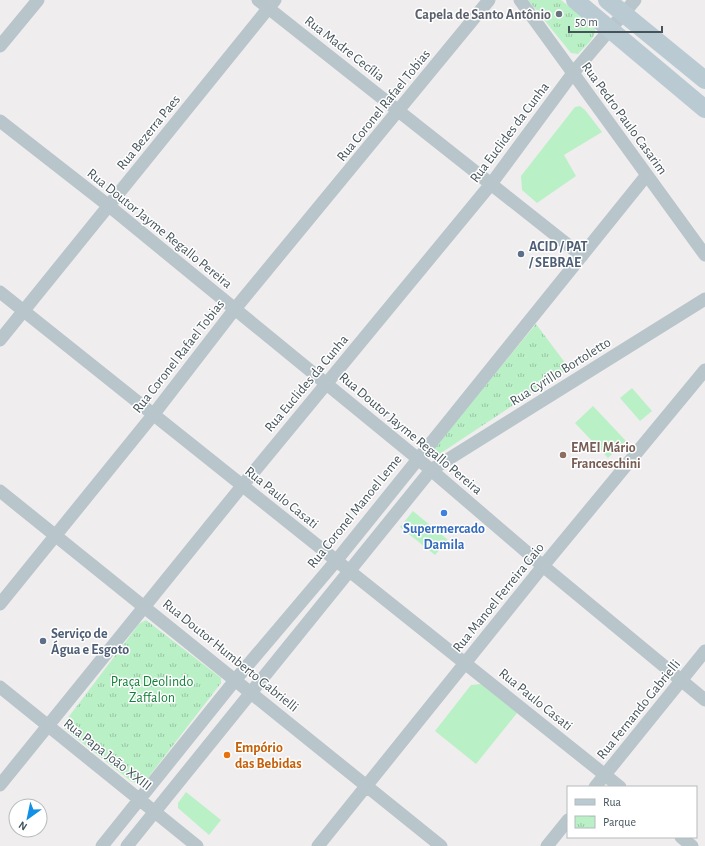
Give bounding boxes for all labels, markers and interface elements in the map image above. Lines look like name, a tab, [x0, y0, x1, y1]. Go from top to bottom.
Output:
place label: Capela de Santo Antônio	[415, 8, 551, 22]
scale bar	[569, 8, 662, 34]
marker: Capela de Santo Antônio	[554, 9, 564, 19]
street label: Rua Madre Cecília	[302, 13, 387, 84]
text: 50 m	[575, 16, 598, 28]
street label: Rua Coronel Rafael Tobias	[334, 47, 433, 164]
street label: Rua Pedro Paulo Casarim	[579, 60, 670, 177]
street label: Rua Euclides da Cunha	[468, 79, 552, 185]
street label: Rua Bezerra Paes	[114, 92, 183, 173]
street label: Rua Doutor Jayme Regallo Pereira	[84, 166, 235, 292]
place label: ACID / PAT / SEBRAE	[528, 240, 588, 270]
marker: ACID / PAT / SEBRAE	[516, 249, 526, 259]
street label: Rua Coronel Rafael Tobias	[130, 297, 227, 416]
street label: Rua Euclides da Cunha	[262, 332, 352, 435]
street label: Rua Cyrillo Bortoletto	[508, 335, 613, 408]
street label: Rua Doutor Jayme Regallo Pereira	[336, 370, 485, 498]
place label: EMEI Mário Franceschini	[571, 441, 641, 471]
marker: EMEI Mário Franceschini	[558, 450, 568, 460]
street label: Rua Coronel Manoel Leme	[305, 452, 405, 571]
street label: Rua Paulo Casati	[242, 464, 321, 531]
marker: Supermercado Damila	[439, 508, 449, 518]
place label: Supermercado Damila	[403, 522, 485, 552]
street label: Rua Manoel Ferreira Gaio	[451, 540, 547, 655]
street label: Rua Doutor Humberto Gabrielli	[160, 597, 301, 715]
place label: Serviço de Água e Esgoto	[51, 627, 129, 657]
marker: Serviço de Água e Esgoto	[38, 636, 48, 646]
street label: Rua Fernando Gabrielli	[594, 657, 683, 762]
street label: Rua Paulo Casati	[496, 666, 575, 733]
park label: Praça Deolindo Zaffalon	[111, 675, 193, 705]
street label: Rua Papa João XXIII	[61, 716, 154, 793]
place label: Empório das Bebidas	[235, 741, 302, 771]
marker: Empório das Bebidas	[222, 750, 232, 760]
legend	[567, 786, 697, 838]
text: Rua	[603, 796, 622, 808]
north arrow	[8, 798, 48, 838]
text: Parque	[603, 816, 636, 828]
text: N	[17, 819, 29, 833]

